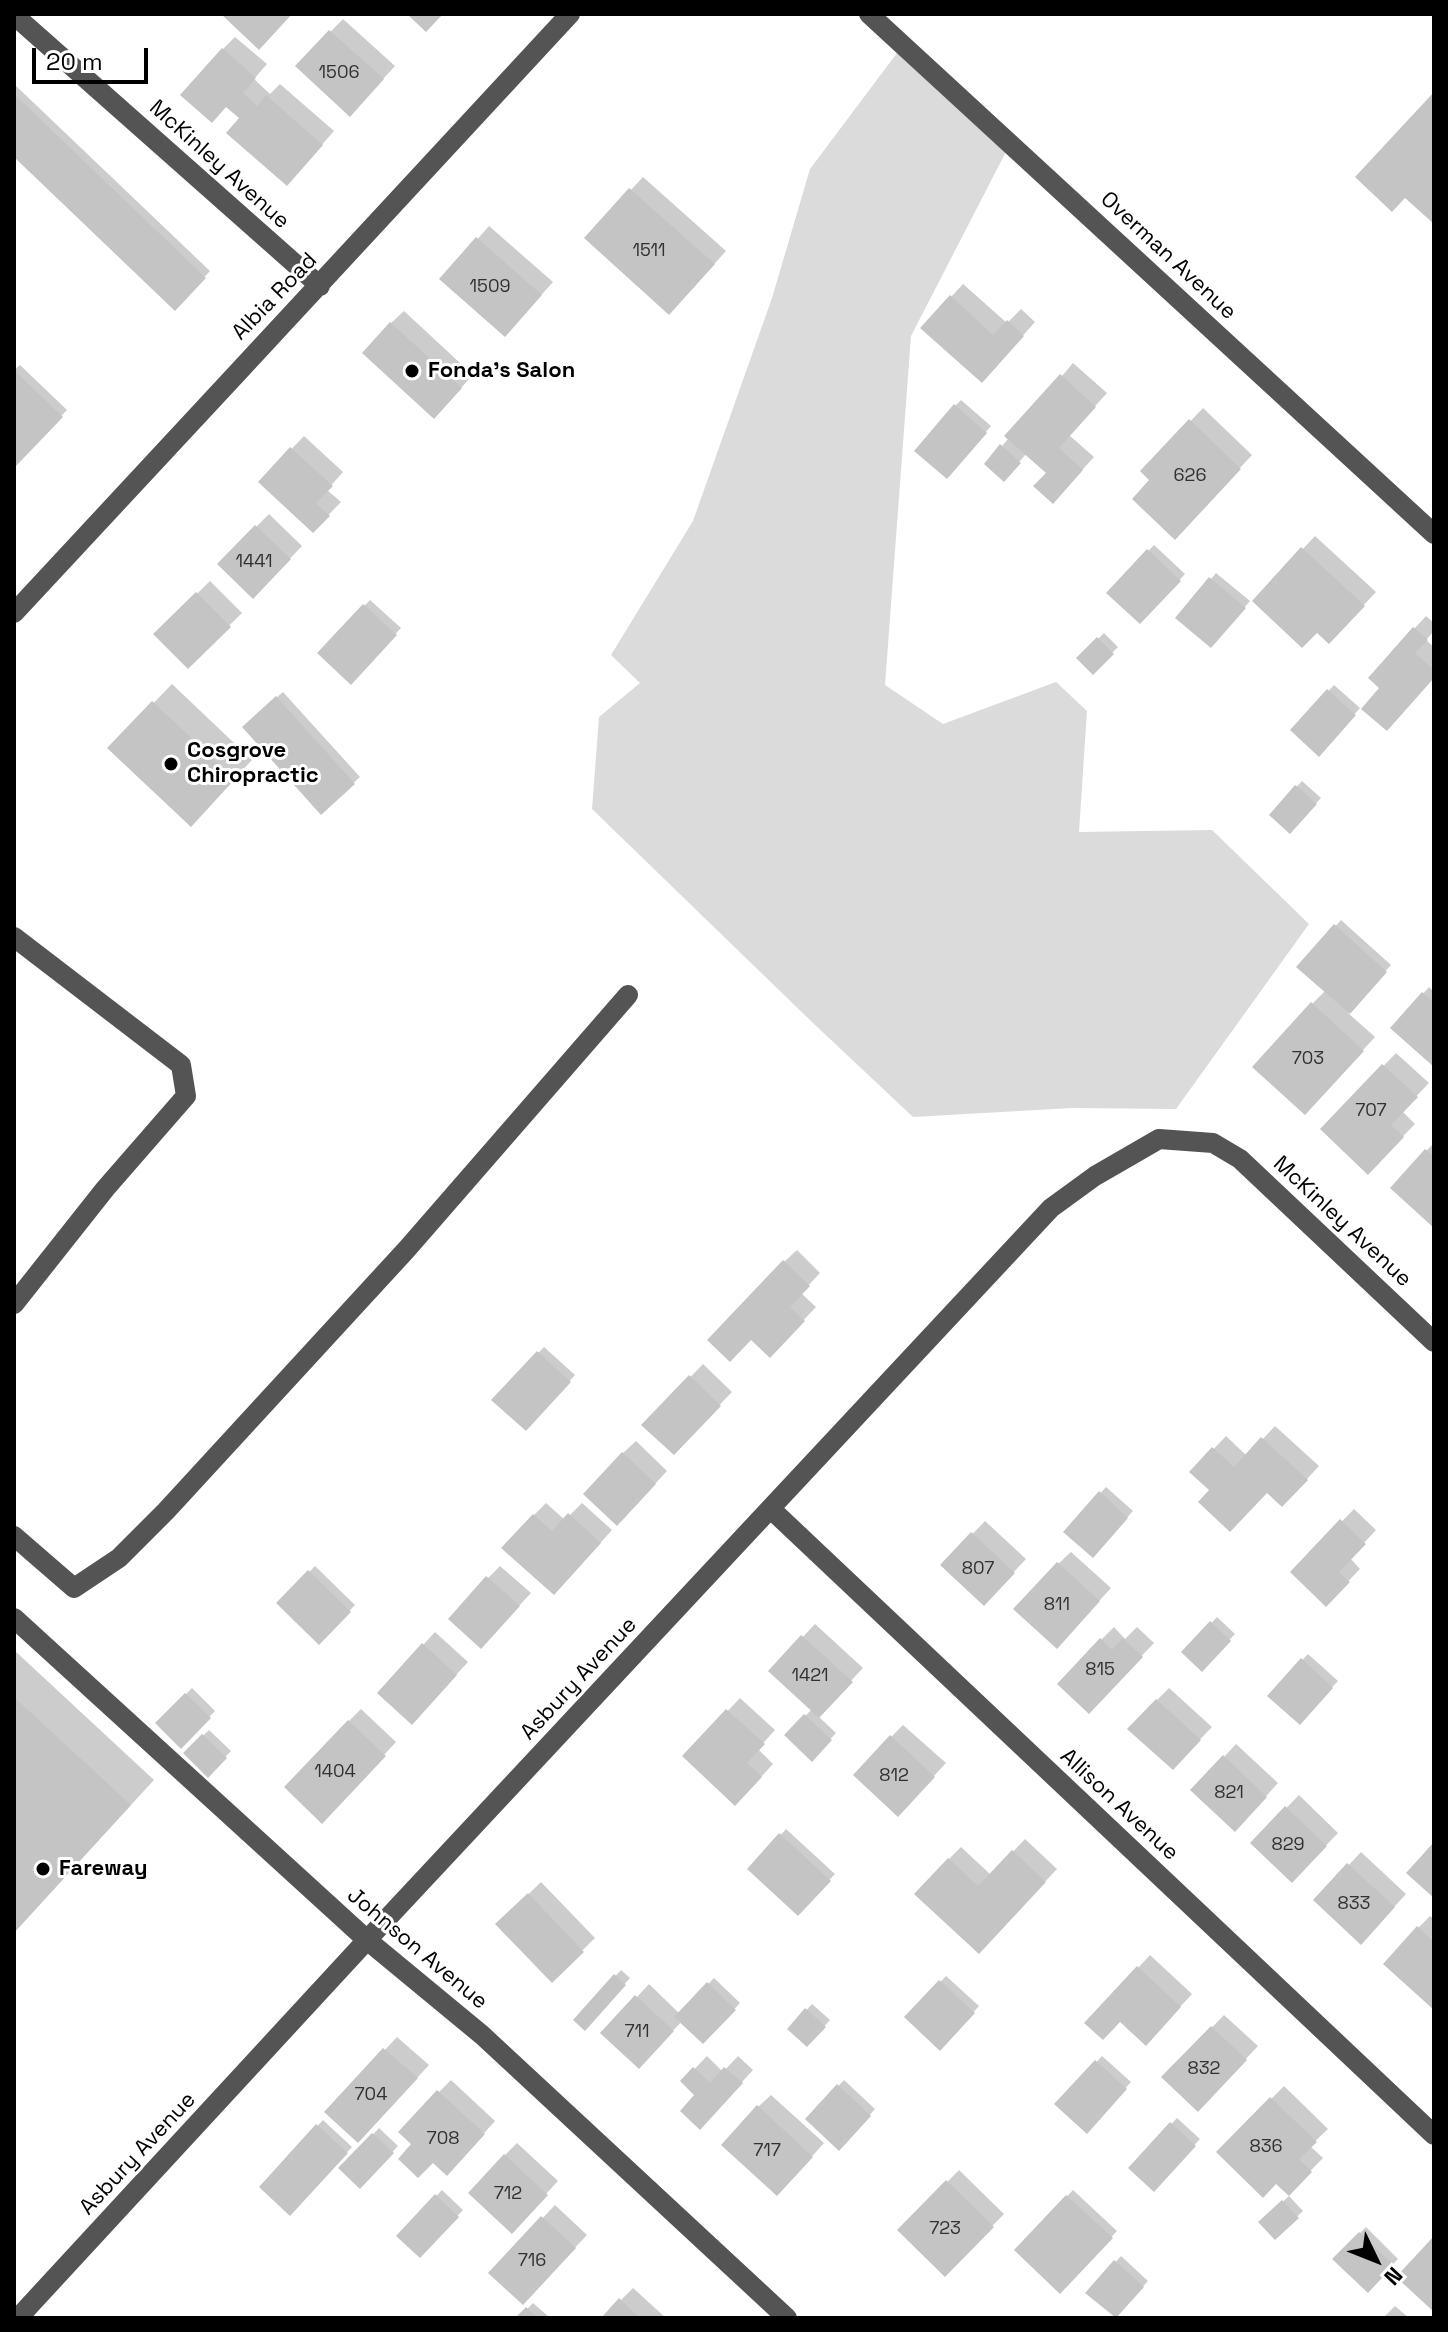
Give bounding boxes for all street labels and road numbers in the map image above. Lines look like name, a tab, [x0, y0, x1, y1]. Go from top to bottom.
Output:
street label: McKinley Avenue	[143, 95, 295, 235]
street label: Overman Avenue	[1095, 186, 1241, 326]
street label: Albia Road	[227, 248, 323, 346]
street label: McKinley Avenue	[1267, 1151, 1417, 1293]
street label: Asbury Avenue	[515, 1612, 643, 1746]
street label: Allison Avenue	[1054, 1743, 1184, 1867]
street label: Johnson Avenue	[341, 1883, 493, 2015]
street label: Asbury Avenue	[74, 2087, 202, 2221]

